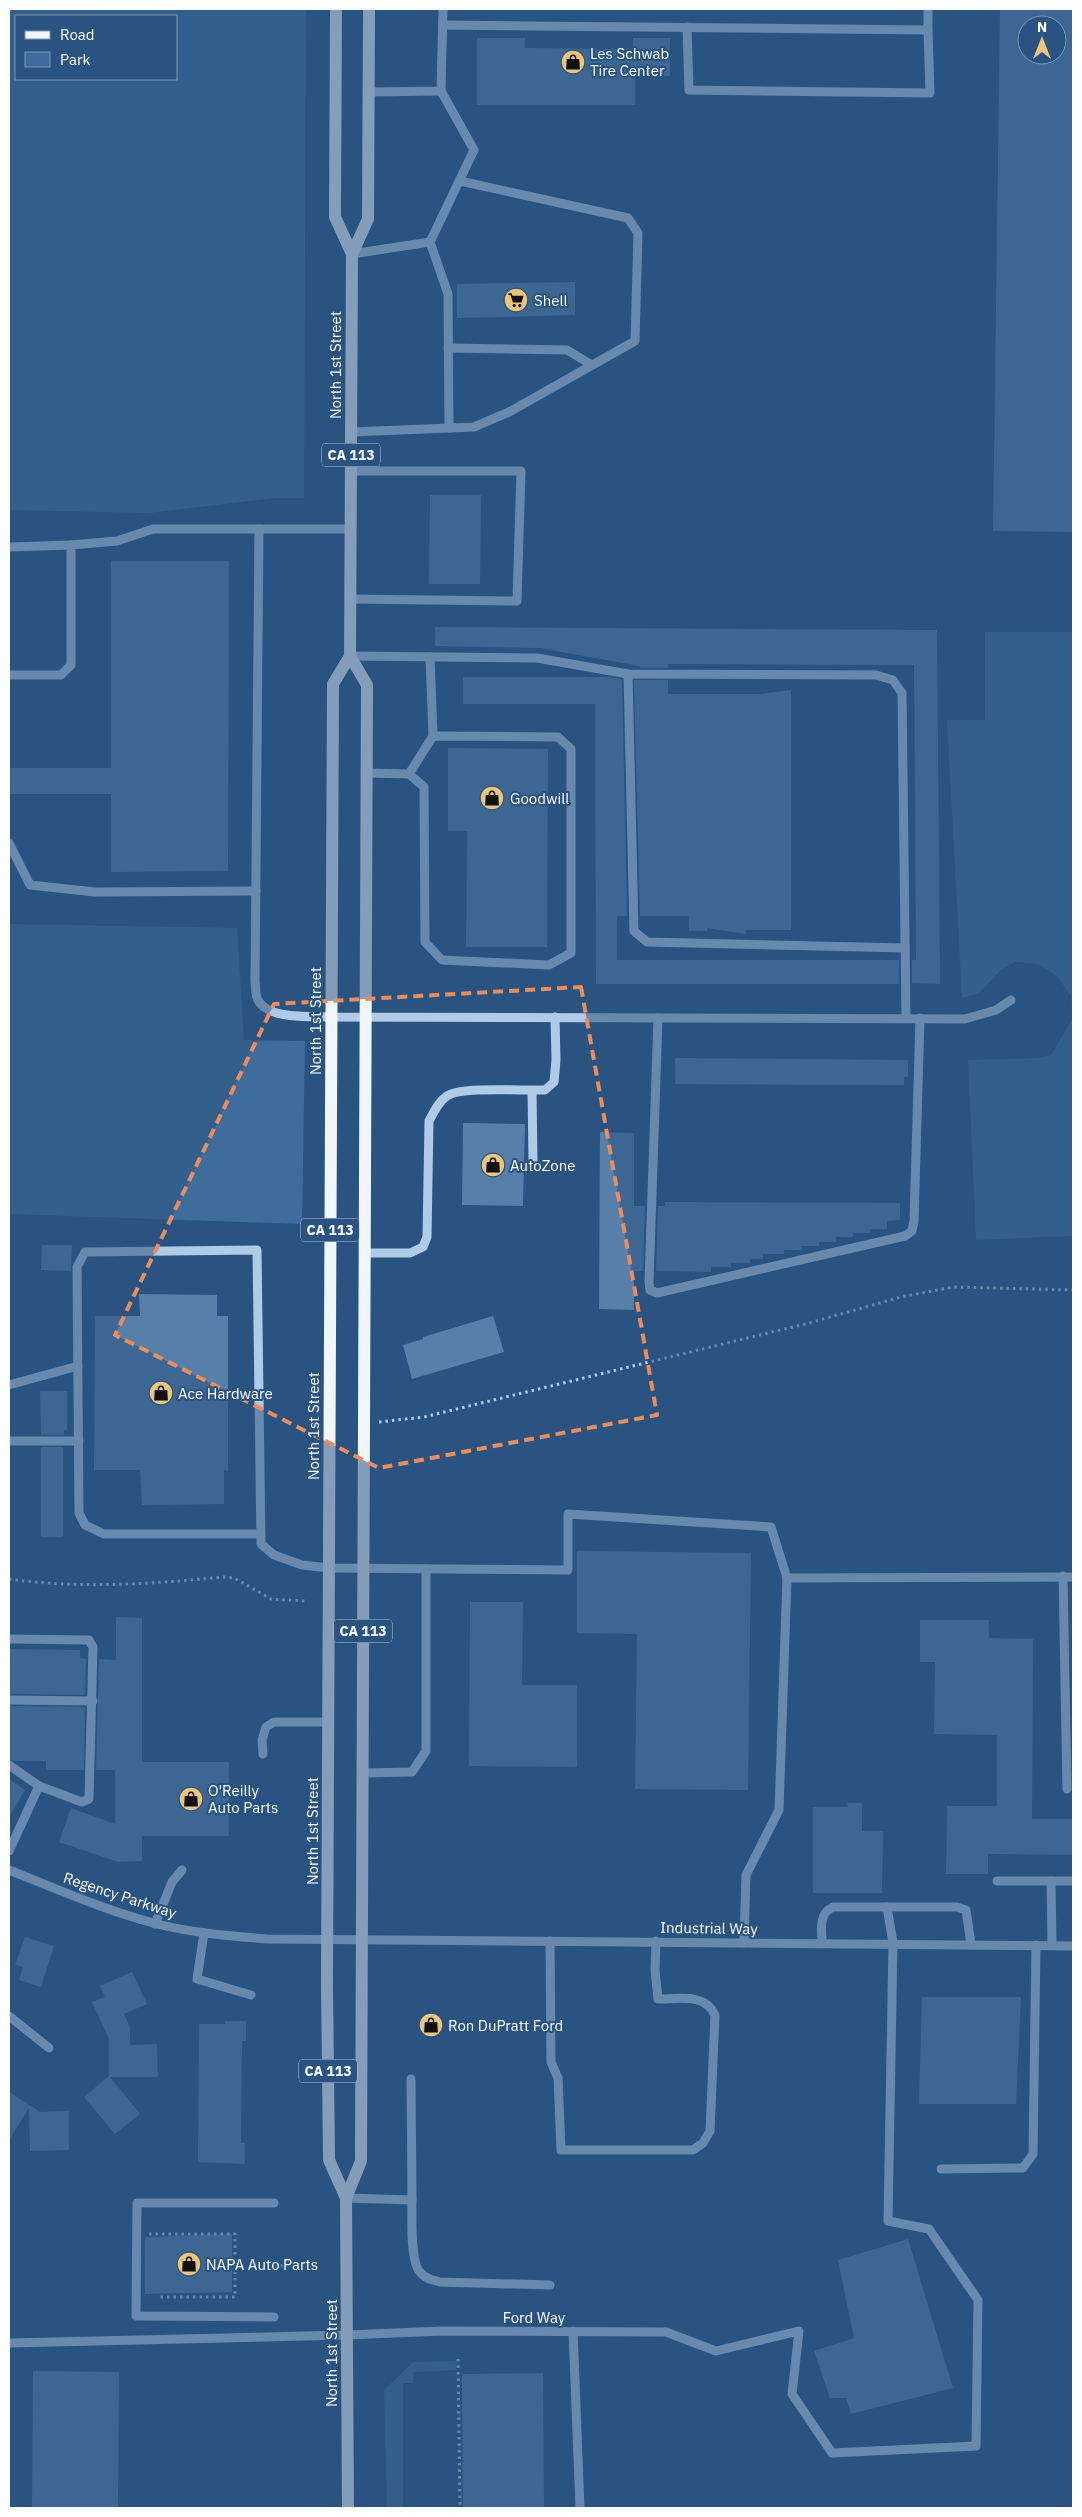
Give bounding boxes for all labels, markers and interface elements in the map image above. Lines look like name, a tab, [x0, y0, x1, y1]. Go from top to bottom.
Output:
legend	[15, 15, 178, 80]
north arrow	[1017, 15, 1067, 65]
text: N	[1037, 18, 1047, 36]
text: Road	[60, 25, 95, 44]
place label: Les Schwab Tire Center	[590, 44, 669, 80]
shop icon: Les Schwab Tire Center	[560, 49, 586, 75]
text: Park	[60, 50, 90, 69]
supermarket icon: Shell	[503, 287, 529, 313]
place label: Shell	[534, 291, 568, 310]
street label: North 1st Street	[326, 311, 345, 419]
road number: CA 113	[322, 444, 380, 466]
shop icon: Goodwill	[479, 785, 505, 811]
place label: Goodwill	[510, 789, 569, 808]
street label: North 1st Street	[306, 967, 325, 1075]
shop icon: AutoZone	[480, 1152, 506, 1178]
place label: AutoZone	[510, 1156, 575, 1175]
road number: CA 113	[301, 1218, 359, 1242]
street label: North 1st Street	[304, 1372, 323, 1480]
shop icon: Ace Hardware	[148, 1380, 174, 1406]
place label: Ace Hardware	[178, 1384, 273, 1403]
road number: CA 113	[334, 1620, 392, 1642]
street label: North 1st Street	[303, 1777, 322, 1885]
place label: O'Reilly Auto Parts	[208, 1781, 278, 1817]
shop icon: O'Reilly Auto Parts	[178, 1786, 204, 1812]
street label: Regency Parkway	[61, 1868, 180, 1922]
street label: Industrial Way	[660, 1918, 759, 1938]
shop icon: Ron DuPratt Ford	[418, 2012, 444, 2038]
place label: Ron DuPratt Ford	[448, 2016, 563, 2035]
road number: CA 113	[299, 2060, 357, 2082]
shop icon: NAPA Auto Parts	[176, 2251, 202, 2277]
place label: NAPA Auto Parts	[206, 2255, 318, 2274]
street label: North 1st Street	[322, 2299, 341, 2407]
street label: Ford Way	[503, 2308, 566, 2327]

